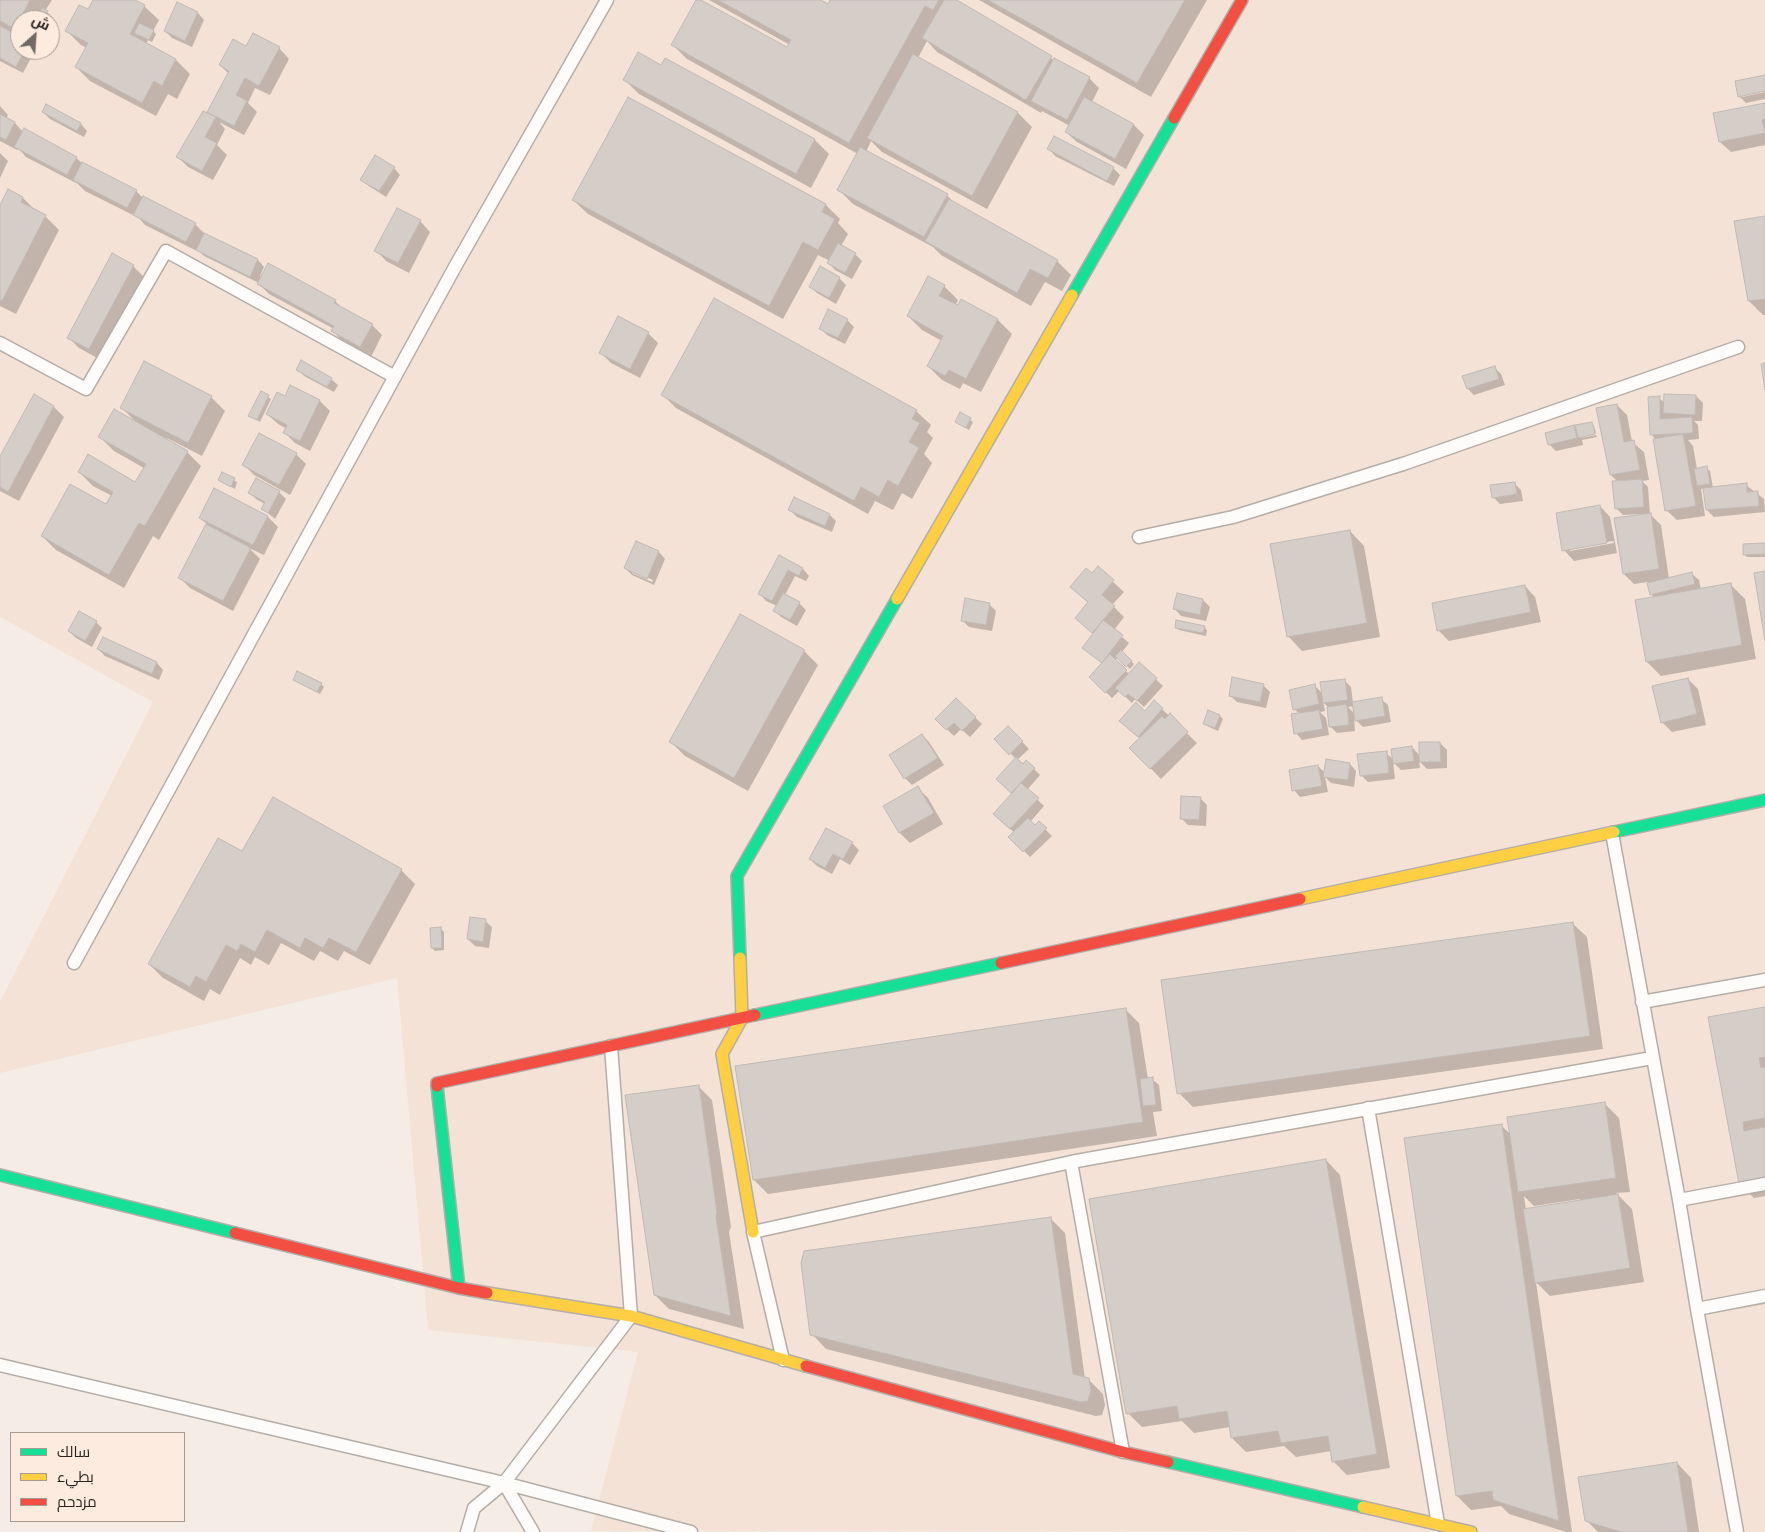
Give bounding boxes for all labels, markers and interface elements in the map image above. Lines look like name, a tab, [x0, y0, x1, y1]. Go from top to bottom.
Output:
north arrow	[10, 10, 60, 60]
text: ش	[30, 10, 53, 34]
legend	[10, 1432, 185, 1522]
text: سالك	[57, 1442, 90, 1460]
text: بطيء	[57, 1467, 94, 1485]
text: مزدحم	[57, 1492, 97, 1510]

